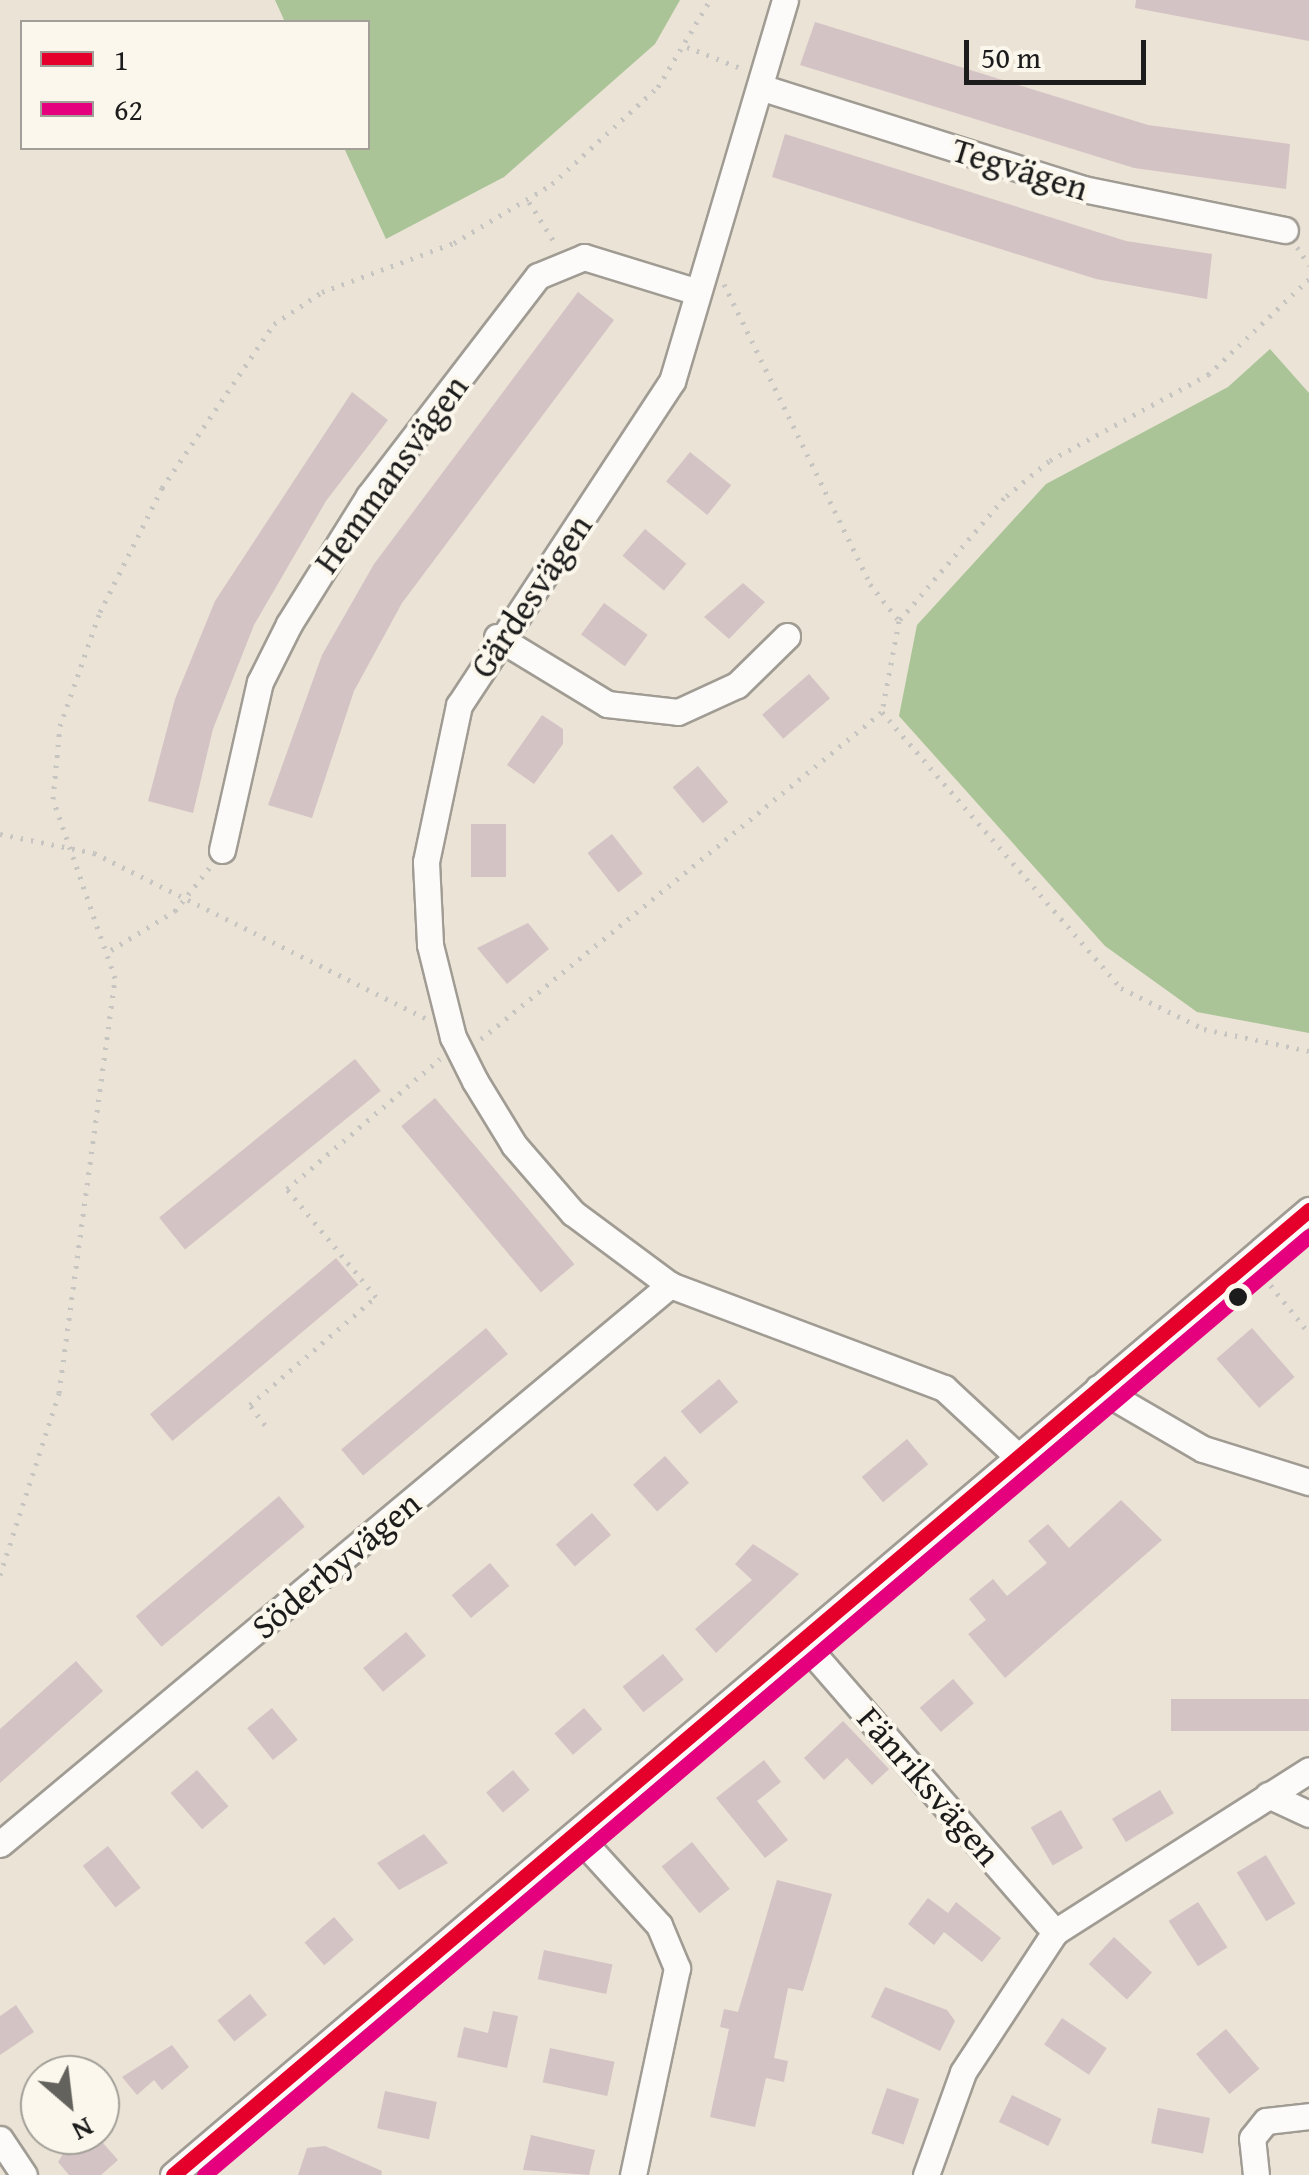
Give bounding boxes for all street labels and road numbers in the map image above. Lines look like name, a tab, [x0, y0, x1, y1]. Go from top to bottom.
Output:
street label: Tegvägen	[947, 129, 1093, 209]
street label: Hemmansvägen	[305, 367, 477, 581]
street label: Gärdesvägen	[461, 506, 601, 686]
street label: Söderbyvägen	[243, 1482, 429, 1648]
street label: Fänriksvägen	[849, 1698, 1009, 1874]

